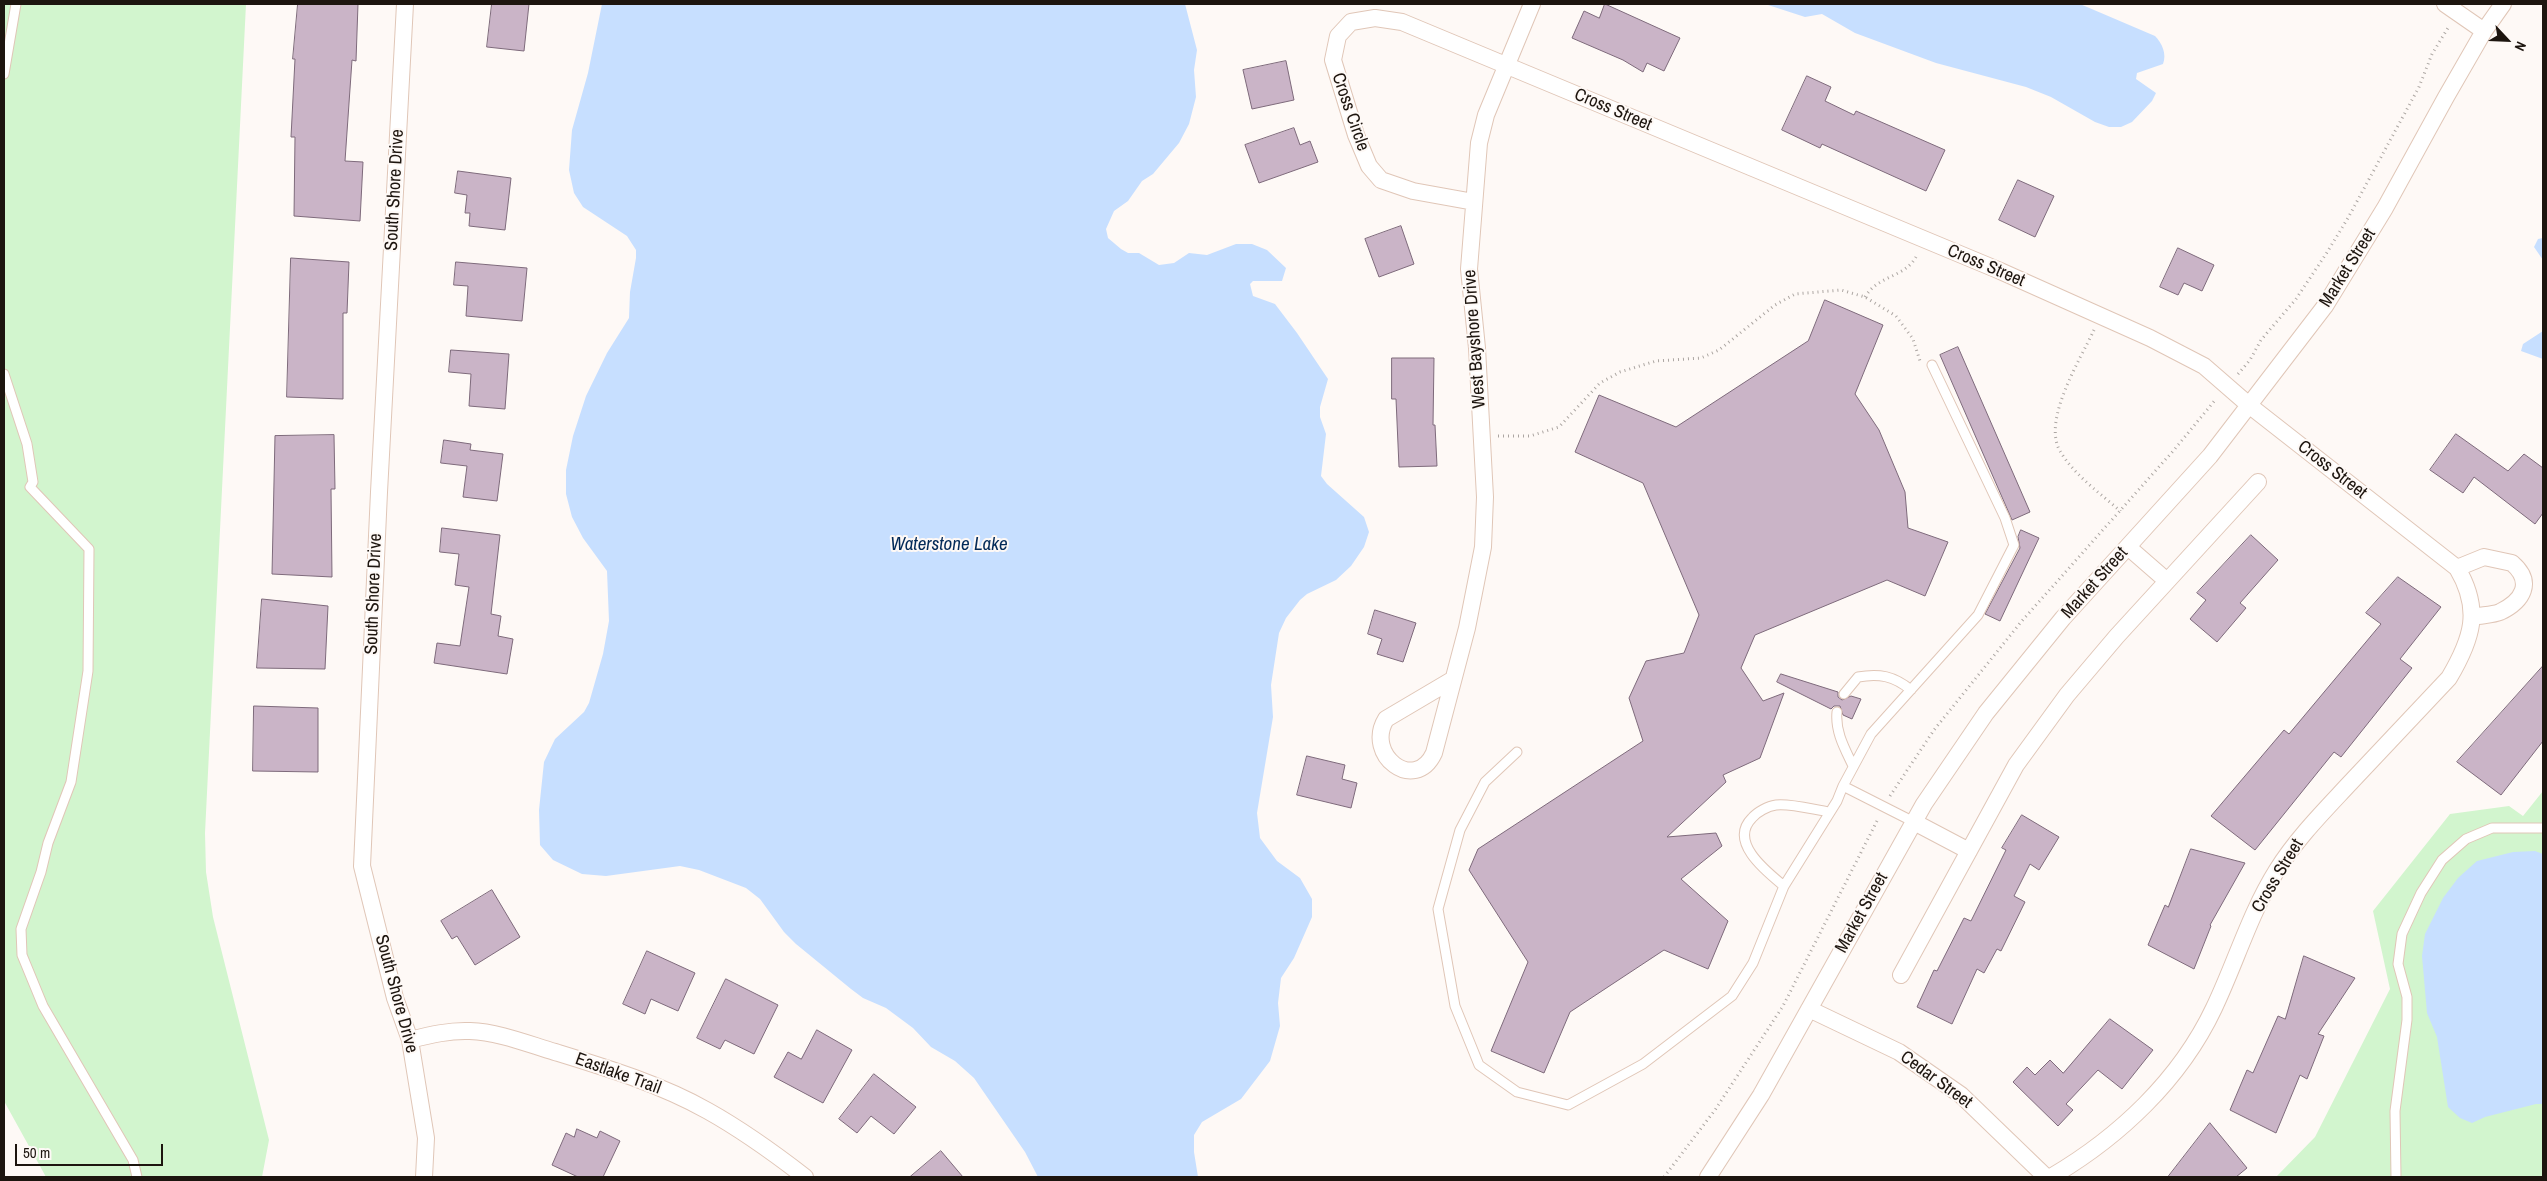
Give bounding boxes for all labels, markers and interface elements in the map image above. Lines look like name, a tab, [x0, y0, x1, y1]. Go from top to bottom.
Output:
north arrow	[2482, 15, 2532, 65]
text: N	[2511, 39, 2531, 54]
street label: Cross Circle	[1327, 70, 1373, 154]
street label: Cross Street	[1571, 84, 1655, 136]
street label: South Shore Drive	[381, 129, 409, 251]
street label: Market Street	[2315, 225, 2381, 311]
street label: Cross Street	[1944, 240, 2028, 292]
street label: West Bayshore Drive	[1459, 269, 1491, 409]
street label: Cross Street	[2293, 436, 2371, 504]
street label: South Shore Drive	[361, 533, 387, 655]
water label: Waterstone Lake	[890, 534, 1008, 556]
street label: Market Street	[2057, 543, 2133, 623]
street label: Cross Street	[2248, 835, 2308, 917]
street label: Market Street	[1831, 869, 1893, 957]
street label: South Shore Drive	[370, 933, 422, 1055]
street label: Cedar Street	[1896, 1047, 1976, 1113]
street label: Eastlake Trail	[572, 1049, 664, 1099]
scale bar	[18, 1134, 165, 1166]
text: 50 m	[23, 1142, 50, 1163]

